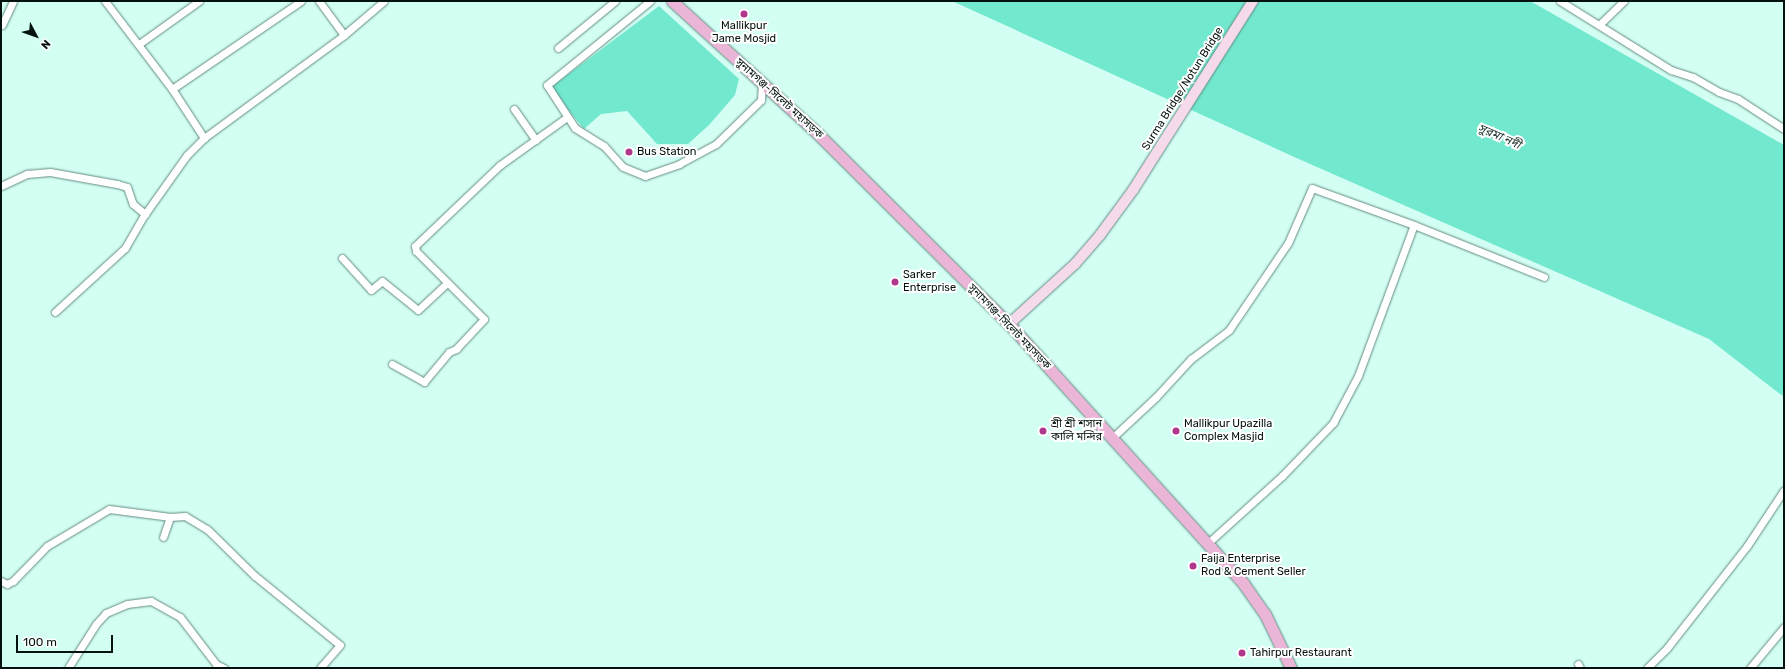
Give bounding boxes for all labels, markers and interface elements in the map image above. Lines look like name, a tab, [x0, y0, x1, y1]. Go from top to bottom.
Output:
marker: Mallikpur Jame Mosjid	[739, 9, 749, 19]
north arrow	[16, 16, 56, 56]
place label: Mallikpur Jame Mosjid	[712, 20, 776, 46]
street label: Surma Bridge/Notun Bridge	[1140, 25, 1226, 153]
text: N	[38, 37, 53, 51]
street label: সুনামগঞ্জ-সিলেট মহাসড়ক	[732, 56, 826, 142]
water label: সুরমা নদী	[1475, 121, 1523, 153]
place label: Bus Station	[637, 145, 696, 159]
marker: Bus Station	[624, 147, 634, 157]
place label: Sarker Enterprise	[903, 269, 956, 295]
marker: Sarker Enterprise	[890, 277, 900, 287]
street label: সুনামগঞ্জ-সিলেট মহাসড়ক	[965, 282, 1053, 372]
place label: শ্রী শ্রী শসান কালি মন্দির	[1051, 418, 1102, 444]
place label: Mallikpur Upazilla Complex Masjid	[1184, 418, 1273, 444]
marker: শ্রী শ্রী শসান কালি মন্দির	[1038, 426, 1048, 436]
marker: Mallikpur Upazilla Complex Masjid	[1171, 426, 1181, 436]
place label: Faija Enterprise Rod & Cement Seller	[1201, 553, 1306, 579]
marker: Faija Enterprise Rod & Cement Seller	[1188, 561, 1198, 571]
scale bar	[18, 627, 115, 653]
text: 100 m	[23, 635, 57, 649]
place label: Tahirpur Restaurant	[1250, 646, 1352, 660]
marker: Tahirpur Restaurant	[1237, 648, 1247, 658]

